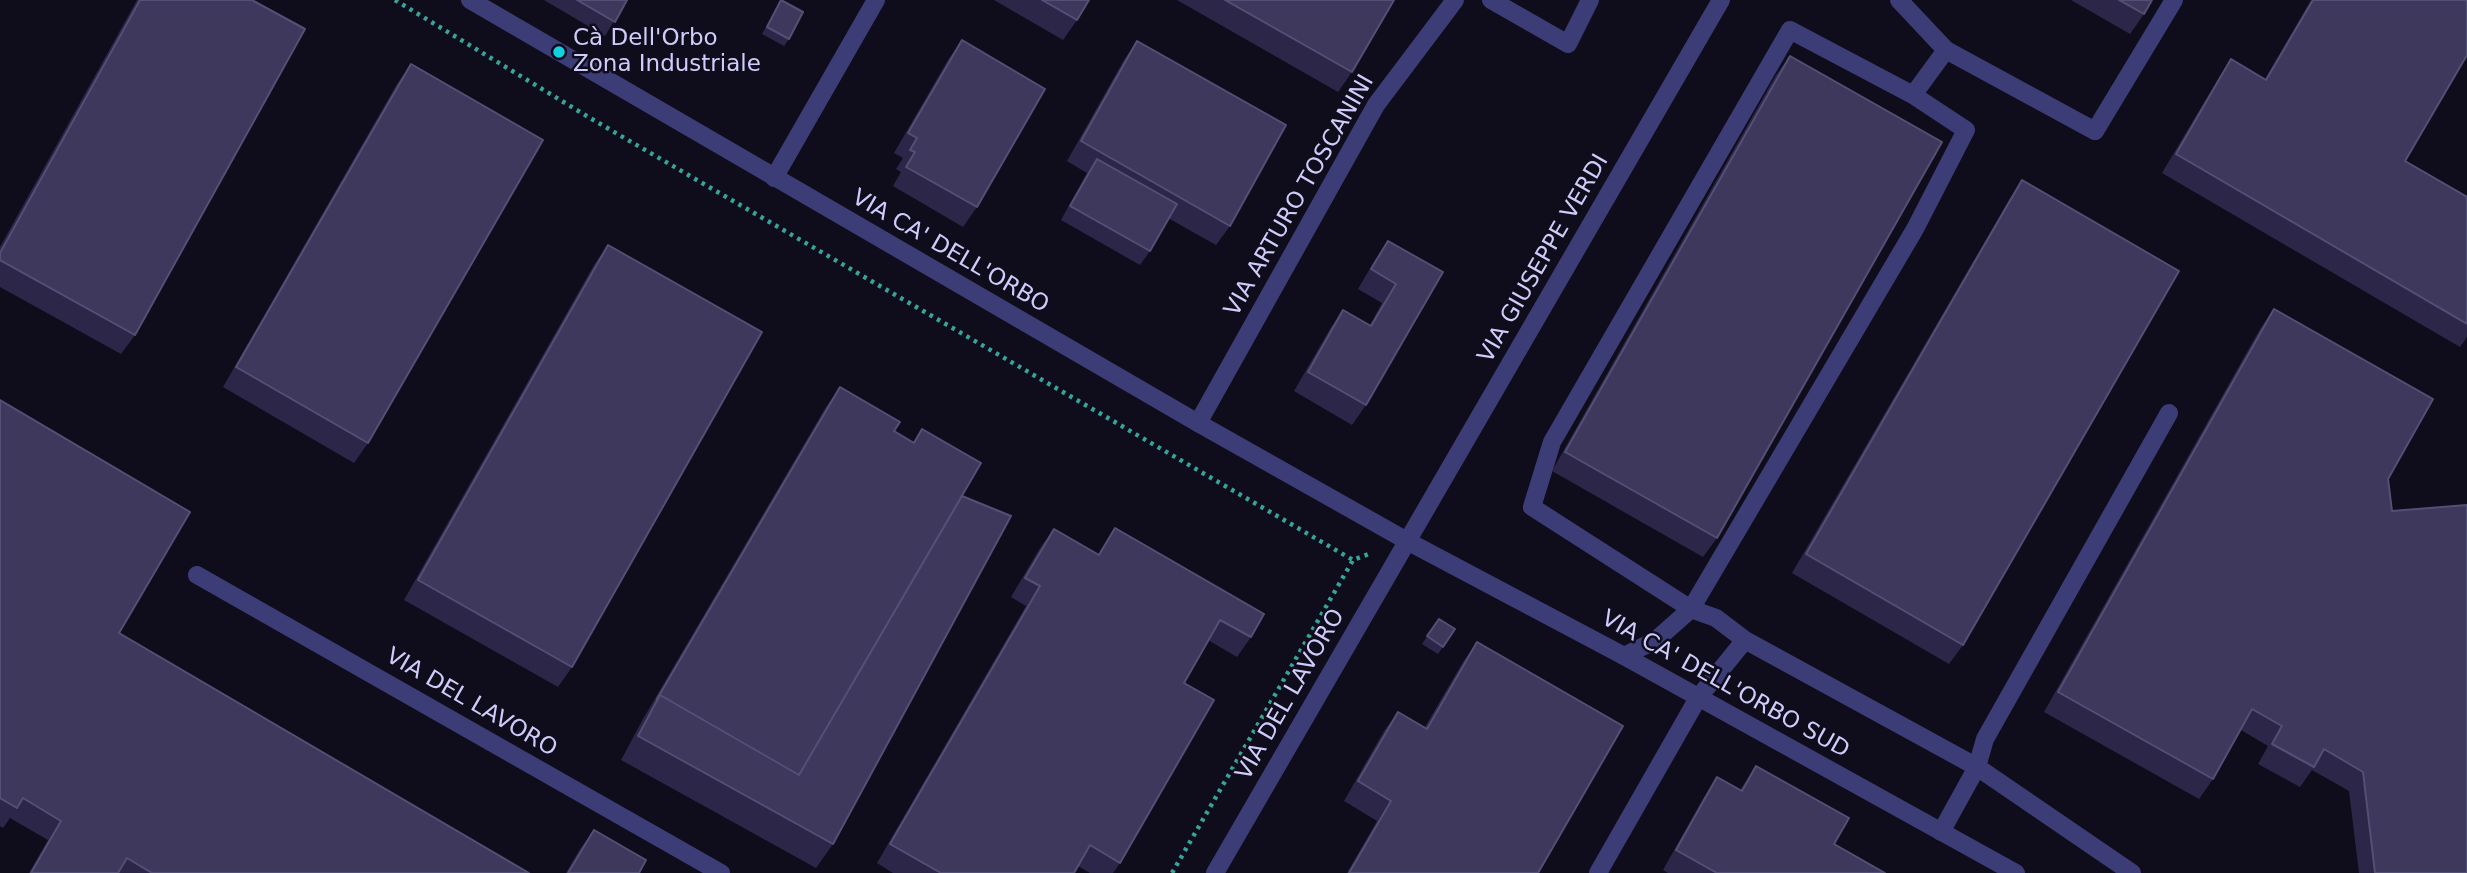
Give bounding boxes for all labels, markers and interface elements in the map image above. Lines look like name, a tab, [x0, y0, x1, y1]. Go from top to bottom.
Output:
place label: Cà Dell'Orbo Zona Industriale	[573, 25, 761, 79]
marker: Cà Dell'Orbo Zona Industriale	[551, 44, 567, 60]
street label: VIA ARTURO TOSCANINI	[1219, 70, 1381, 322]
street label: VIA GIUSEPPE VERDI	[1473, 150, 1615, 368]
street label: VIA CA' DELL'ORBO	[847, 184, 1053, 320]
street label: VIA DEL LAVORO	[1231, 605, 1351, 785]
street label: VIA CA' DELL'ORBO SUD	[1596, 605, 1854, 765]
street label: VIA DEL LAVORO	[381, 643, 561, 763]

